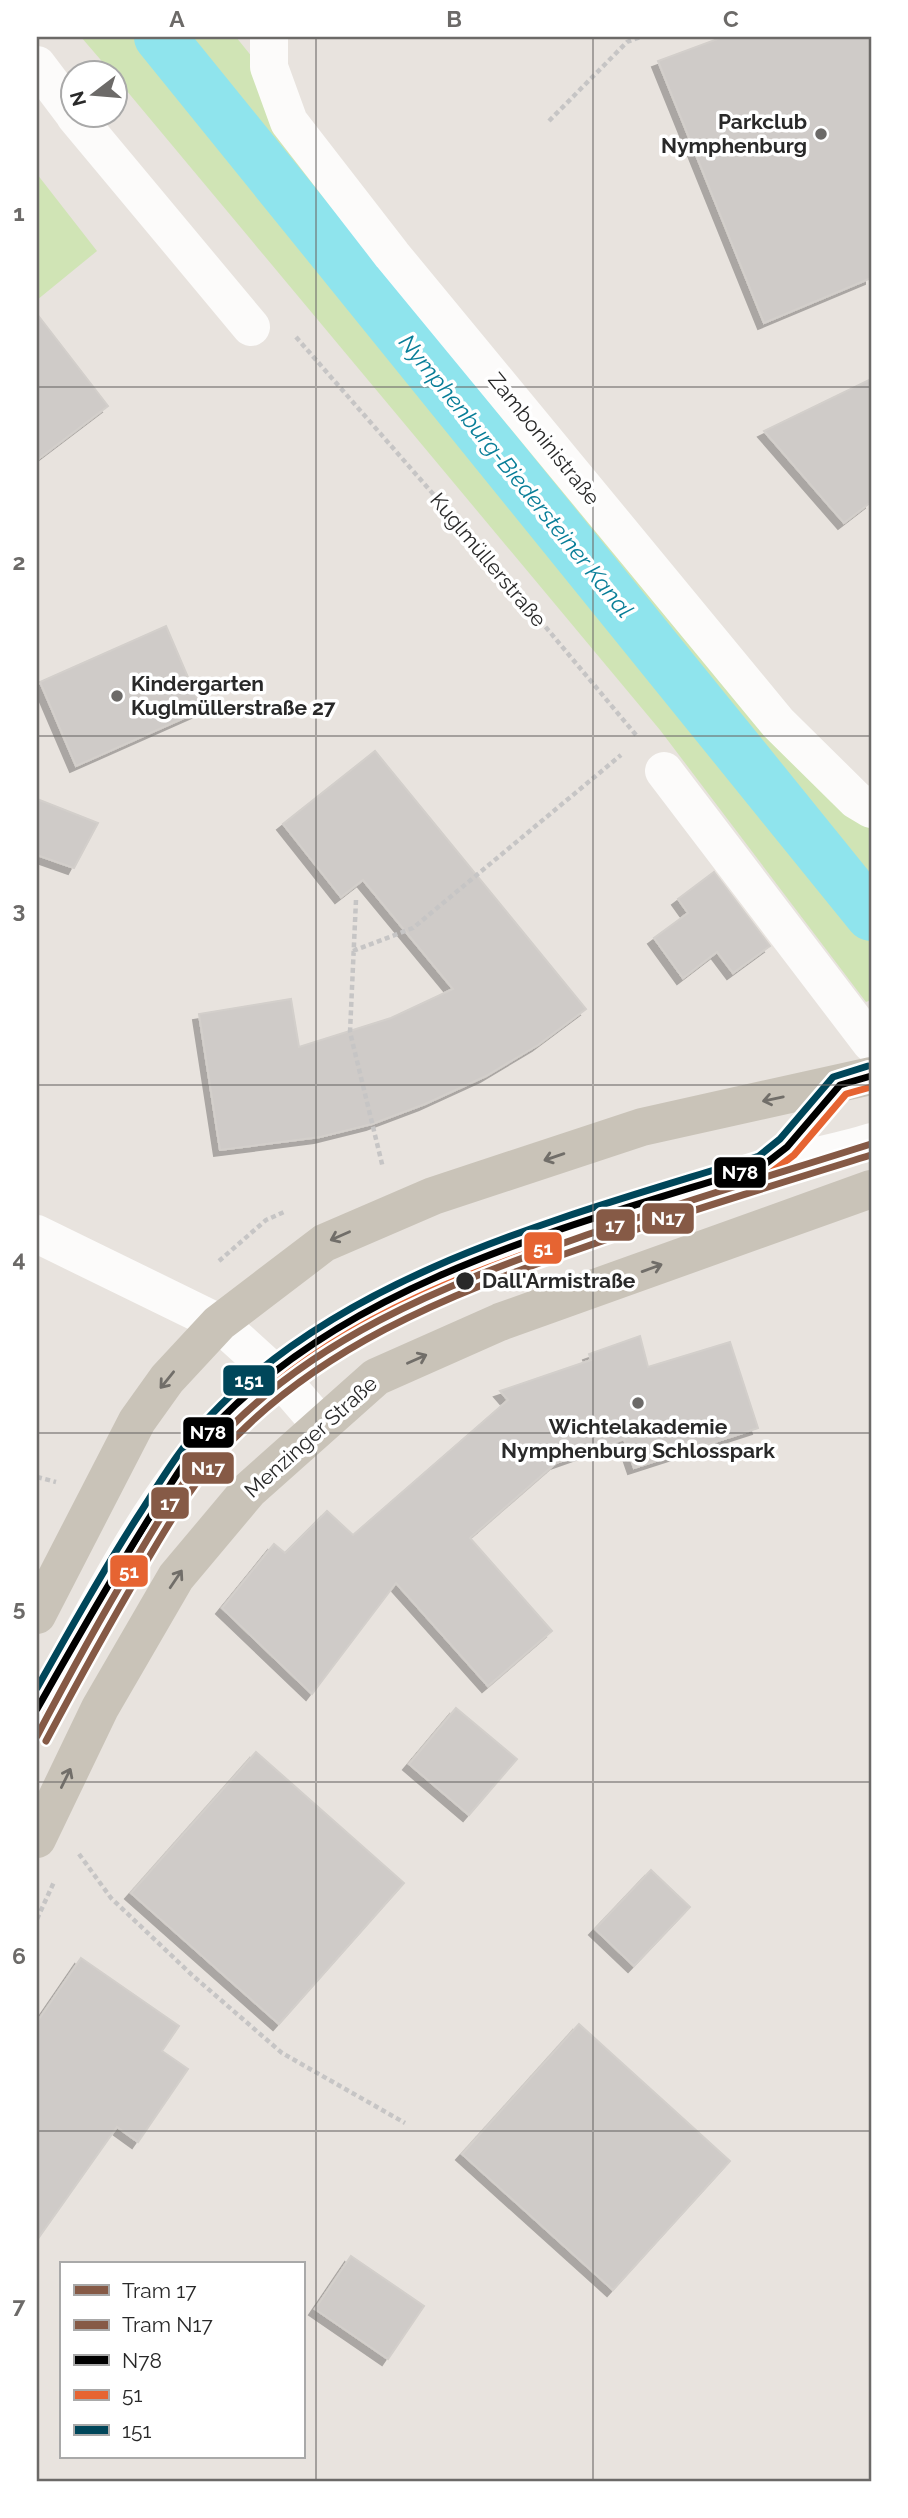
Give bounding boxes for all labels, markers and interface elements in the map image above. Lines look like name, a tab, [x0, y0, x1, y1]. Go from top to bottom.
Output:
text: A	[169, 5, 185, 32]
text: B	[446, 5, 462, 32]
text: C	[723, 5, 739, 32]
north arrow	[60, 60, 130, 130]
text: N	[65, 89, 90, 109]
place label: Parkclub Nymphenburg	[661, 109, 807, 158]
marker: Parkclub Nymphenburg	[813, 126, 829, 142]
text: 1	[13, 199, 25, 226]
water label: Nymphenburg-Biedersteiner Kanal	[394, 329, 639, 623]
street label: Zamboninistraße	[483, 368, 605, 510]
street label: Kuglmüllerstraße	[425, 488, 552, 632]
text: 2	[13, 548, 25, 575]
place label: Kindergarten Kuglmüllerstraße 27	[131, 671, 336, 720]
marker: Kindergarten Kuglmüllerstraße 27	[109, 688, 125, 704]
text: 3	[13, 896, 25, 923]
one-way arrow	[762, 1092, 785, 1106]
one-way arrow	[543, 1152, 565, 1164]
line badge: N78	[713, 1156, 767, 1189]
text: N78	[722, 1161, 758, 1183]
line badge: N17	[641, 1202, 695, 1235]
text: N17	[651, 1207, 686, 1229]
line badge: 17	[595, 1208, 636, 1242]
text: 17	[605, 1214, 625, 1236]
one-way arrow	[330, 1230, 352, 1243]
line badge: 51	[523, 1231, 563, 1265]
text: 51	[533, 1237, 553, 1259]
text: 4	[12, 1245, 26, 1272]
one-way arrow	[640, 1261, 662, 1273]
place label: Dall'Armistraße	[482, 1268, 636, 1293]
marker: Dall'Armistraße	[454, 1270, 476, 1292]
one-way arrow	[405, 1352, 427, 1365]
line badge: 151	[222, 1364, 276, 1397]
text: 151	[234, 1369, 264, 1391]
one-way arrow	[159, 1371, 175, 1389]
street label: Menzinger Straße	[239, 1371, 382, 1503]
marker: Wichtelakademie Nymphenburg Schlosspark	[630, 1395, 646, 1411]
place label: Wichtelakademie Nymphenburg Schlosspark	[501, 1414, 775, 1463]
line badge: N78	[182, 1416, 235, 1449]
text: N78	[190, 1421, 226, 1443]
line badge: N17	[181, 1451, 235, 1485]
text: N17	[191, 1457, 226, 1479]
line badge: 17	[150, 1486, 190, 1520]
text: 17	[160, 1492, 180, 1514]
line badge: 51	[109, 1554, 149, 1588]
text: 51	[119, 1560, 139, 1582]
one-way arrow	[169, 1570, 183, 1589]
text: 5	[13, 1594, 26, 1621]
one-way arrow	[60, 1768, 74, 1789]
text: 6	[12, 1942, 26, 1969]
legend	[60, 2262, 304, 2458]
text: Tram 17	[122, 2278, 197, 2303]
text: 7	[13, 2291, 26, 2318]
text: Tram N17	[122, 2312, 213, 2337]
text: N78	[122, 2348, 162, 2373]
text: 51	[122, 2382, 142, 2407]
text: 151	[122, 2418, 151, 2443]

